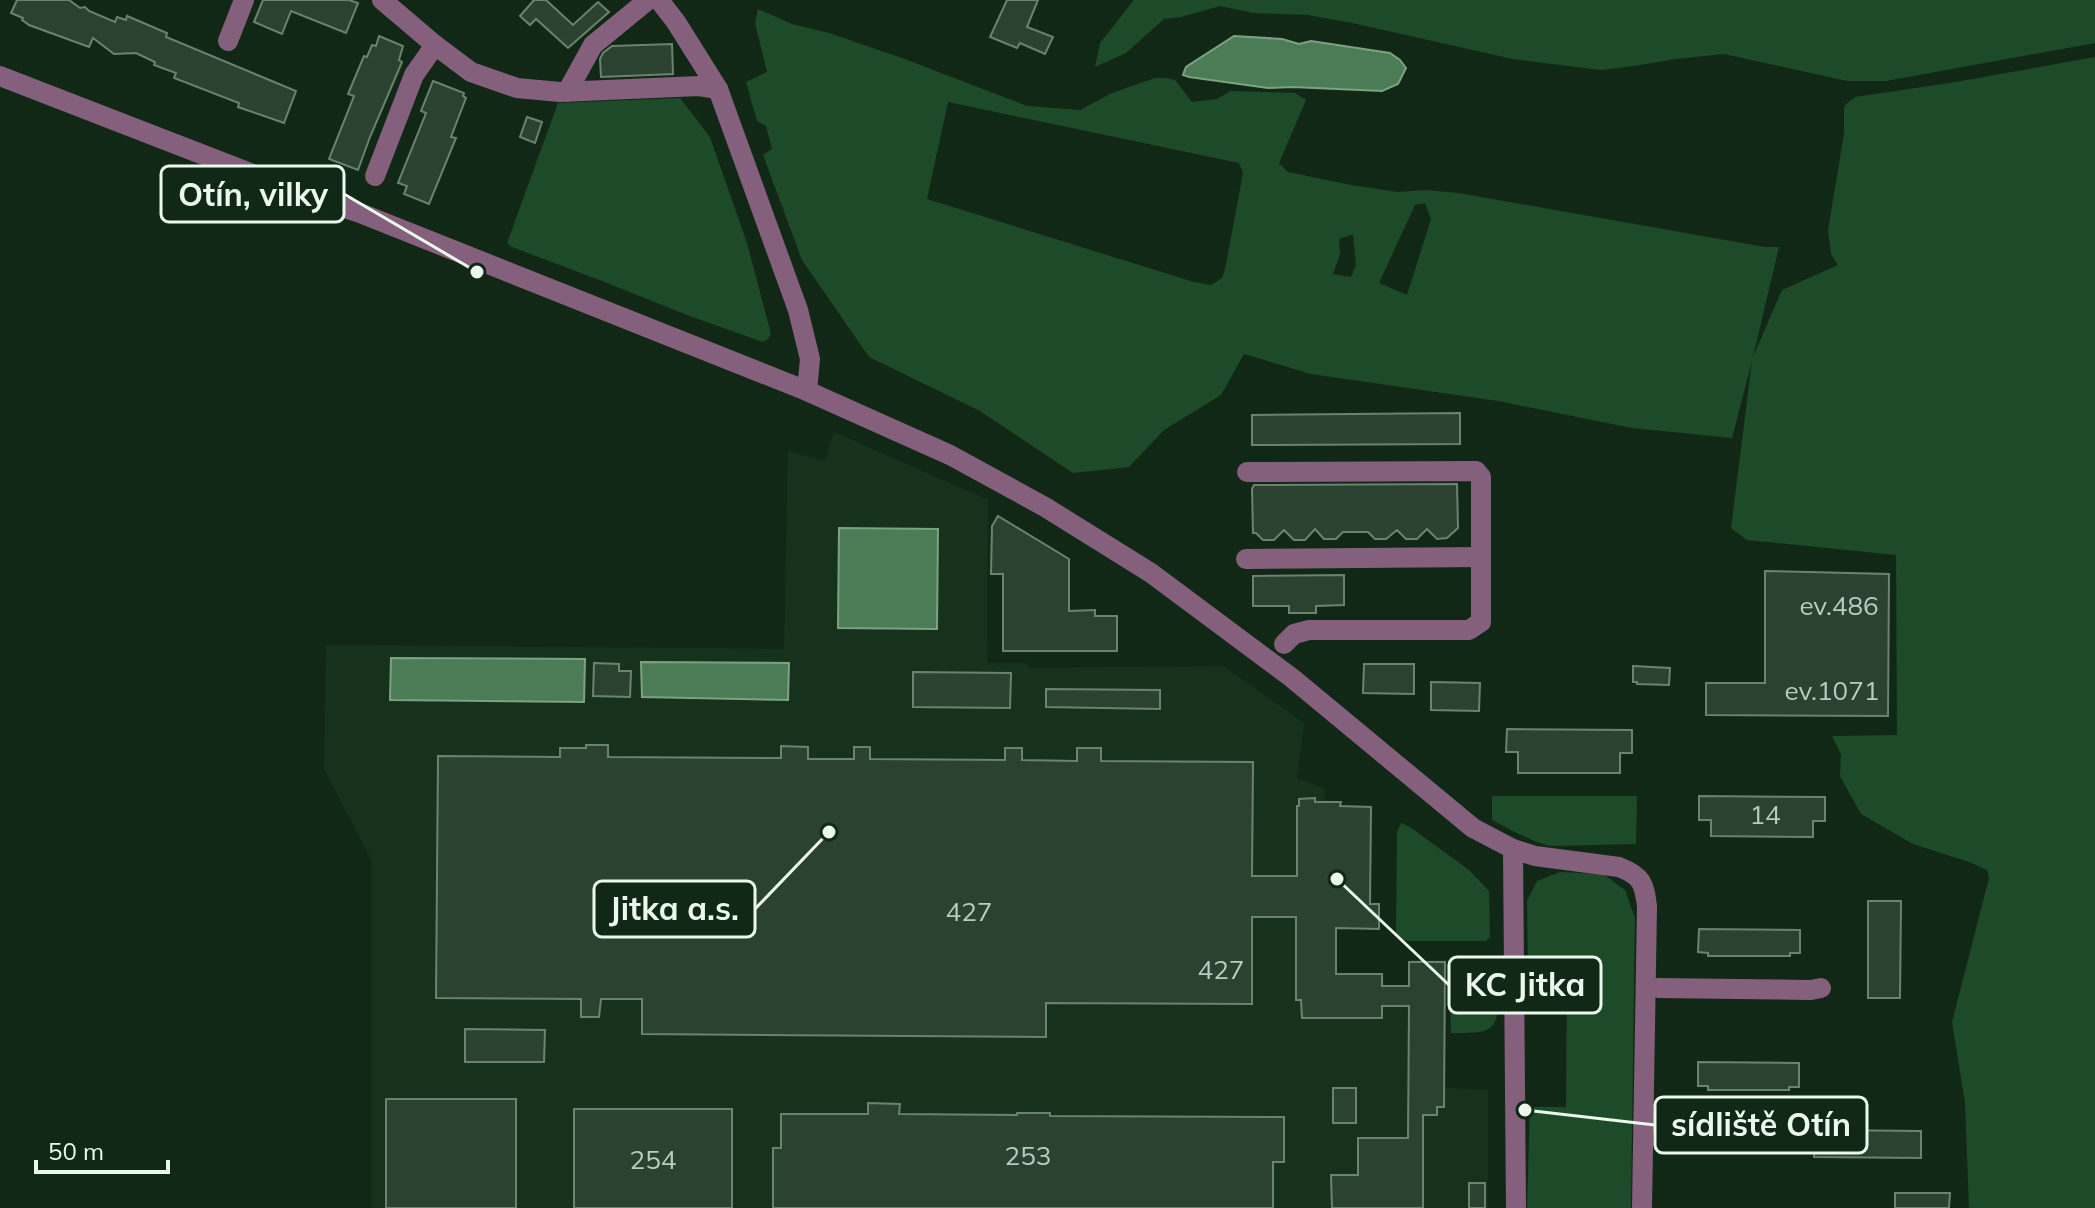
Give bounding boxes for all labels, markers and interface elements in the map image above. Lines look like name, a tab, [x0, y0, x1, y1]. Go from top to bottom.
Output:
callout: Otín, vilky	[161, 166, 344, 222]
text: Otín, vilky	[178, 174, 329, 214]
house number: ev.486	[1799, 589, 1879, 622]
house number: ev.1071	[1785, 674, 1879, 707]
house number: 14	[1749, 798, 1781, 831]
callout: Jitka a.s.	[594, 881, 755, 937]
text: Jitka a.s.	[609, 888, 739, 928]
house number: 427	[946, 895, 992, 928]
house number: 427	[1198, 953, 1244, 986]
callout: KC Jitka	[1449, 957, 1601, 1013]
text: KC Jitka	[1465, 964, 1585, 1004]
callout: sídliště Otín	[1655, 1097, 1867, 1153]
text: sídliště Otín	[1671, 1104, 1851, 1144]
scale bar	[36, 1124, 168, 1174]
text: 50 m	[48, 1136, 104, 1166]
house number: 253	[1005, 1139, 1051, 1172]
house number: 254	[630, 1143, 676, 1176]

